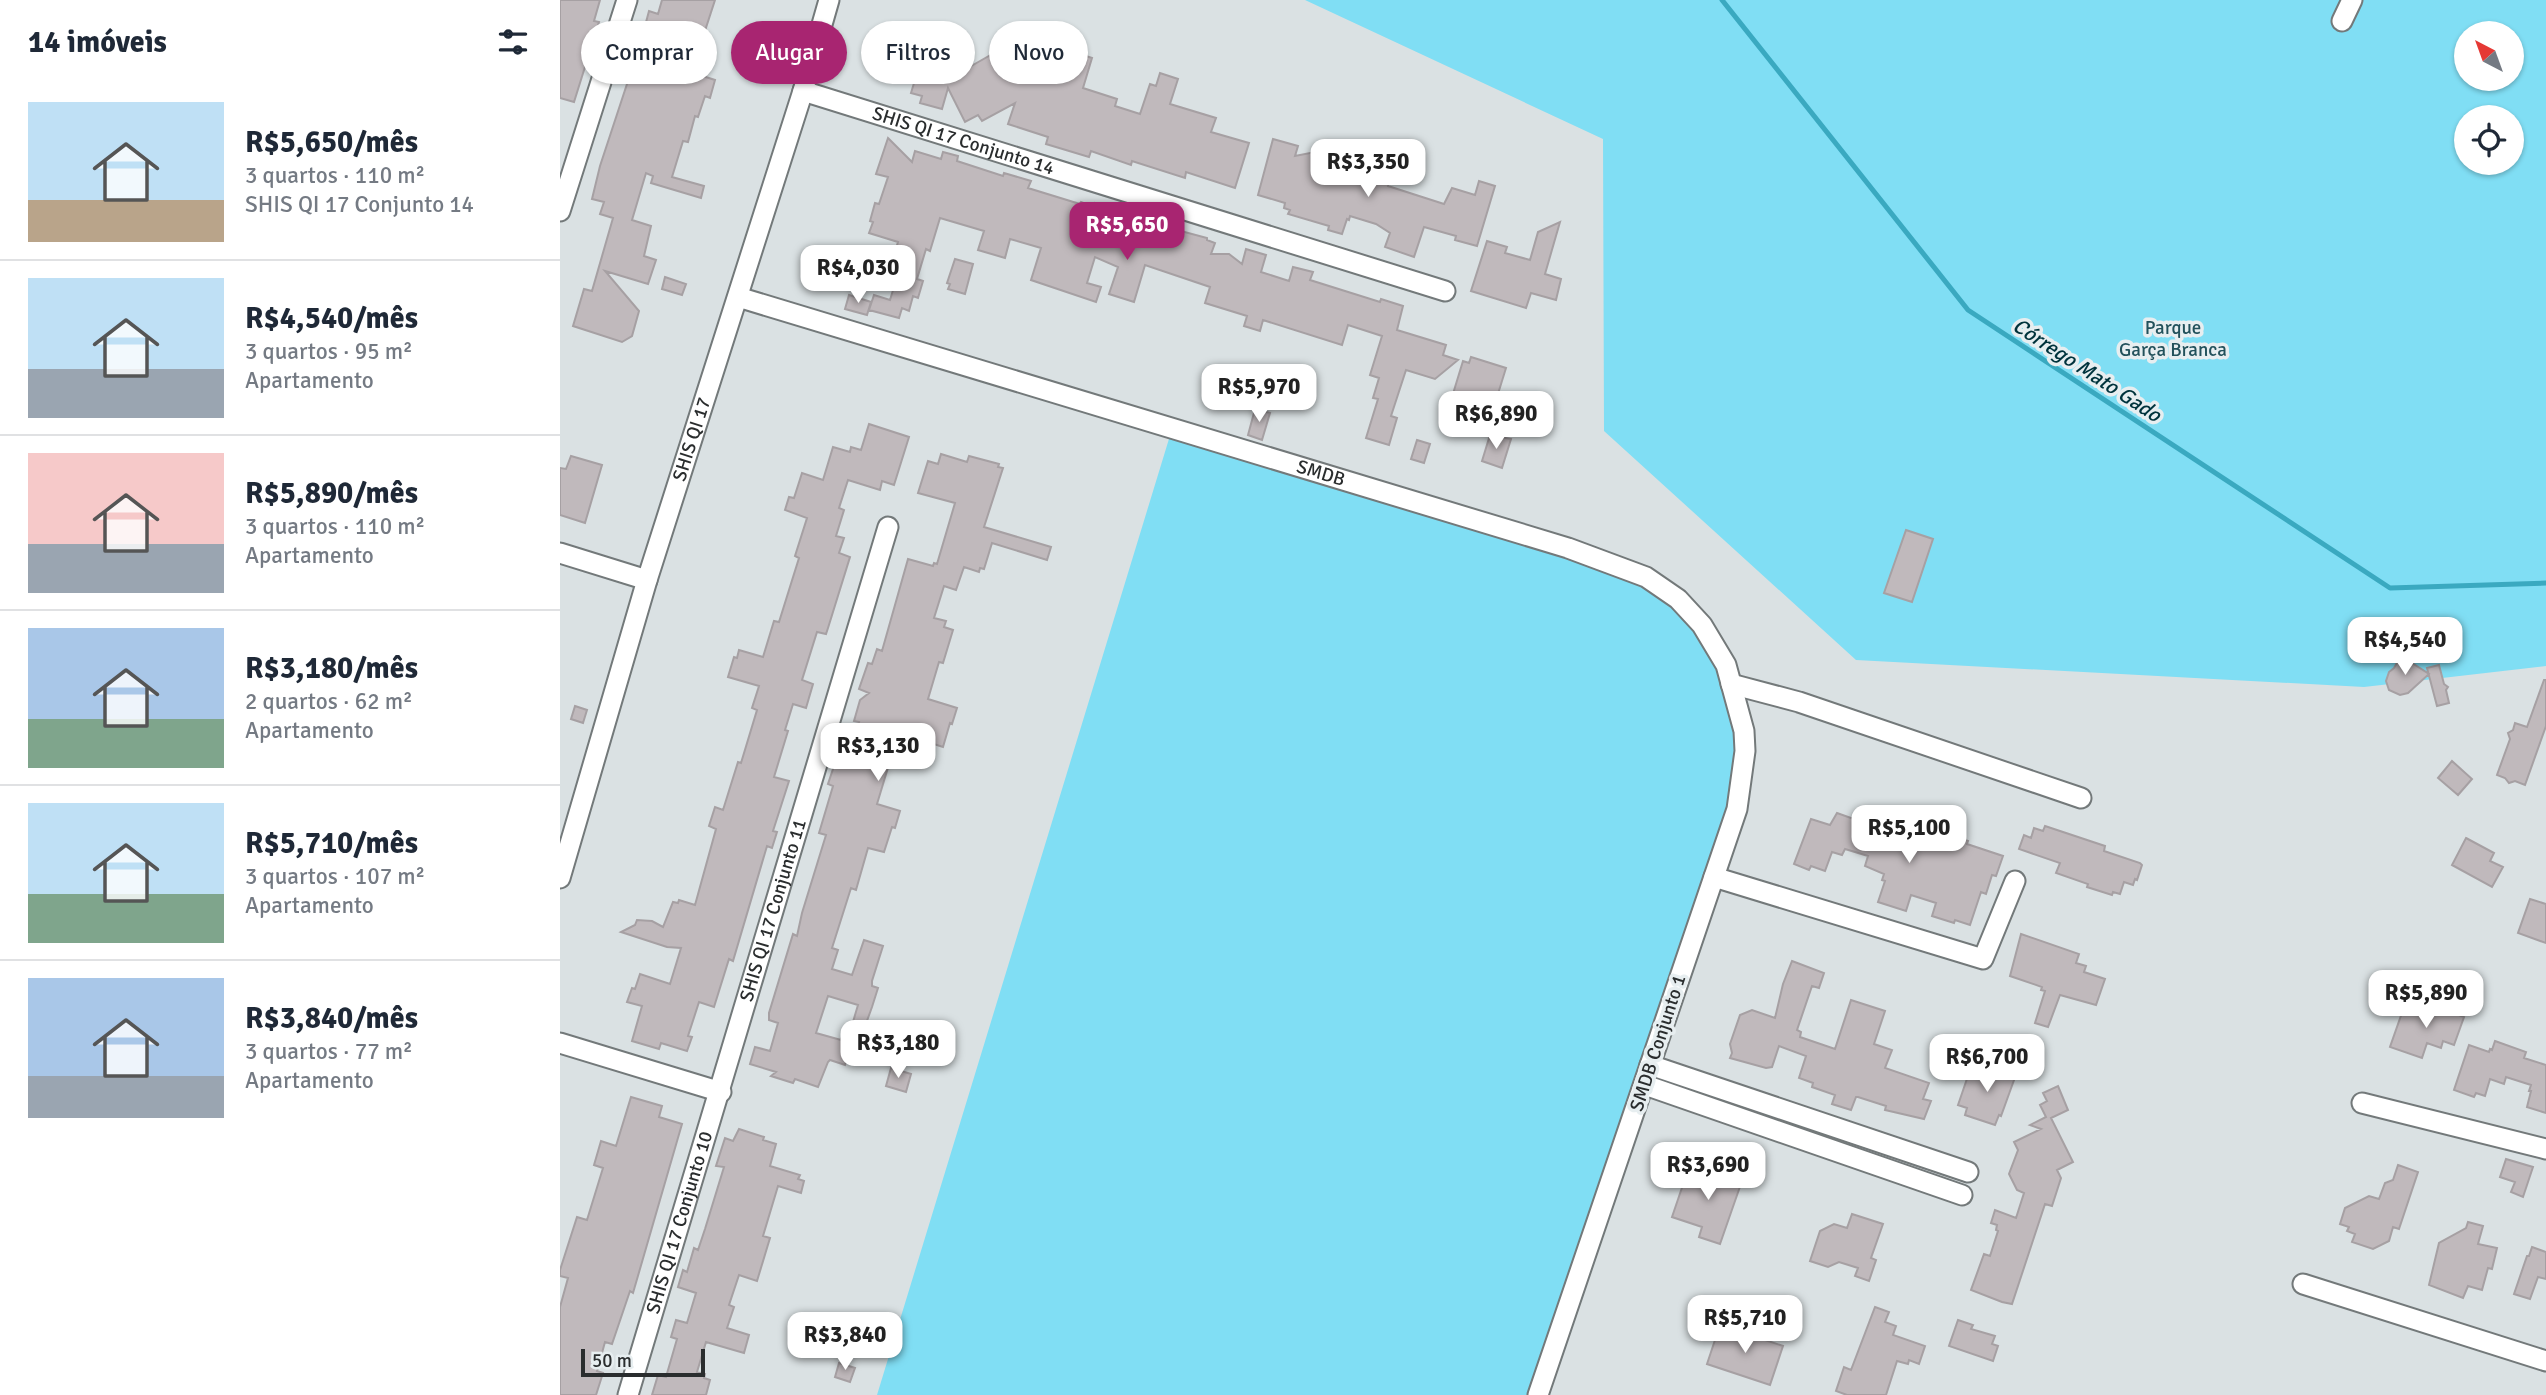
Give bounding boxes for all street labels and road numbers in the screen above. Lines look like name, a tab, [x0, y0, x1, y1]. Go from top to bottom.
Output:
street label: SHIS QI 17 Conjunto 14	[869, 101, 1057, 181]
street label: SHIS QI 17	[667, 395, 716, 484]
street label: SMDB	[1294, 455, 1348, 492]
street label: SHIS QI 17 Conjunto 11	[735, 816, 812, 1004]
street label: SMDB Conjunto 1	[1625, 972, 1691, 1114]
street label: SHIS QI 17 Conjunto 10	[641, 1128, 718, 1317]

